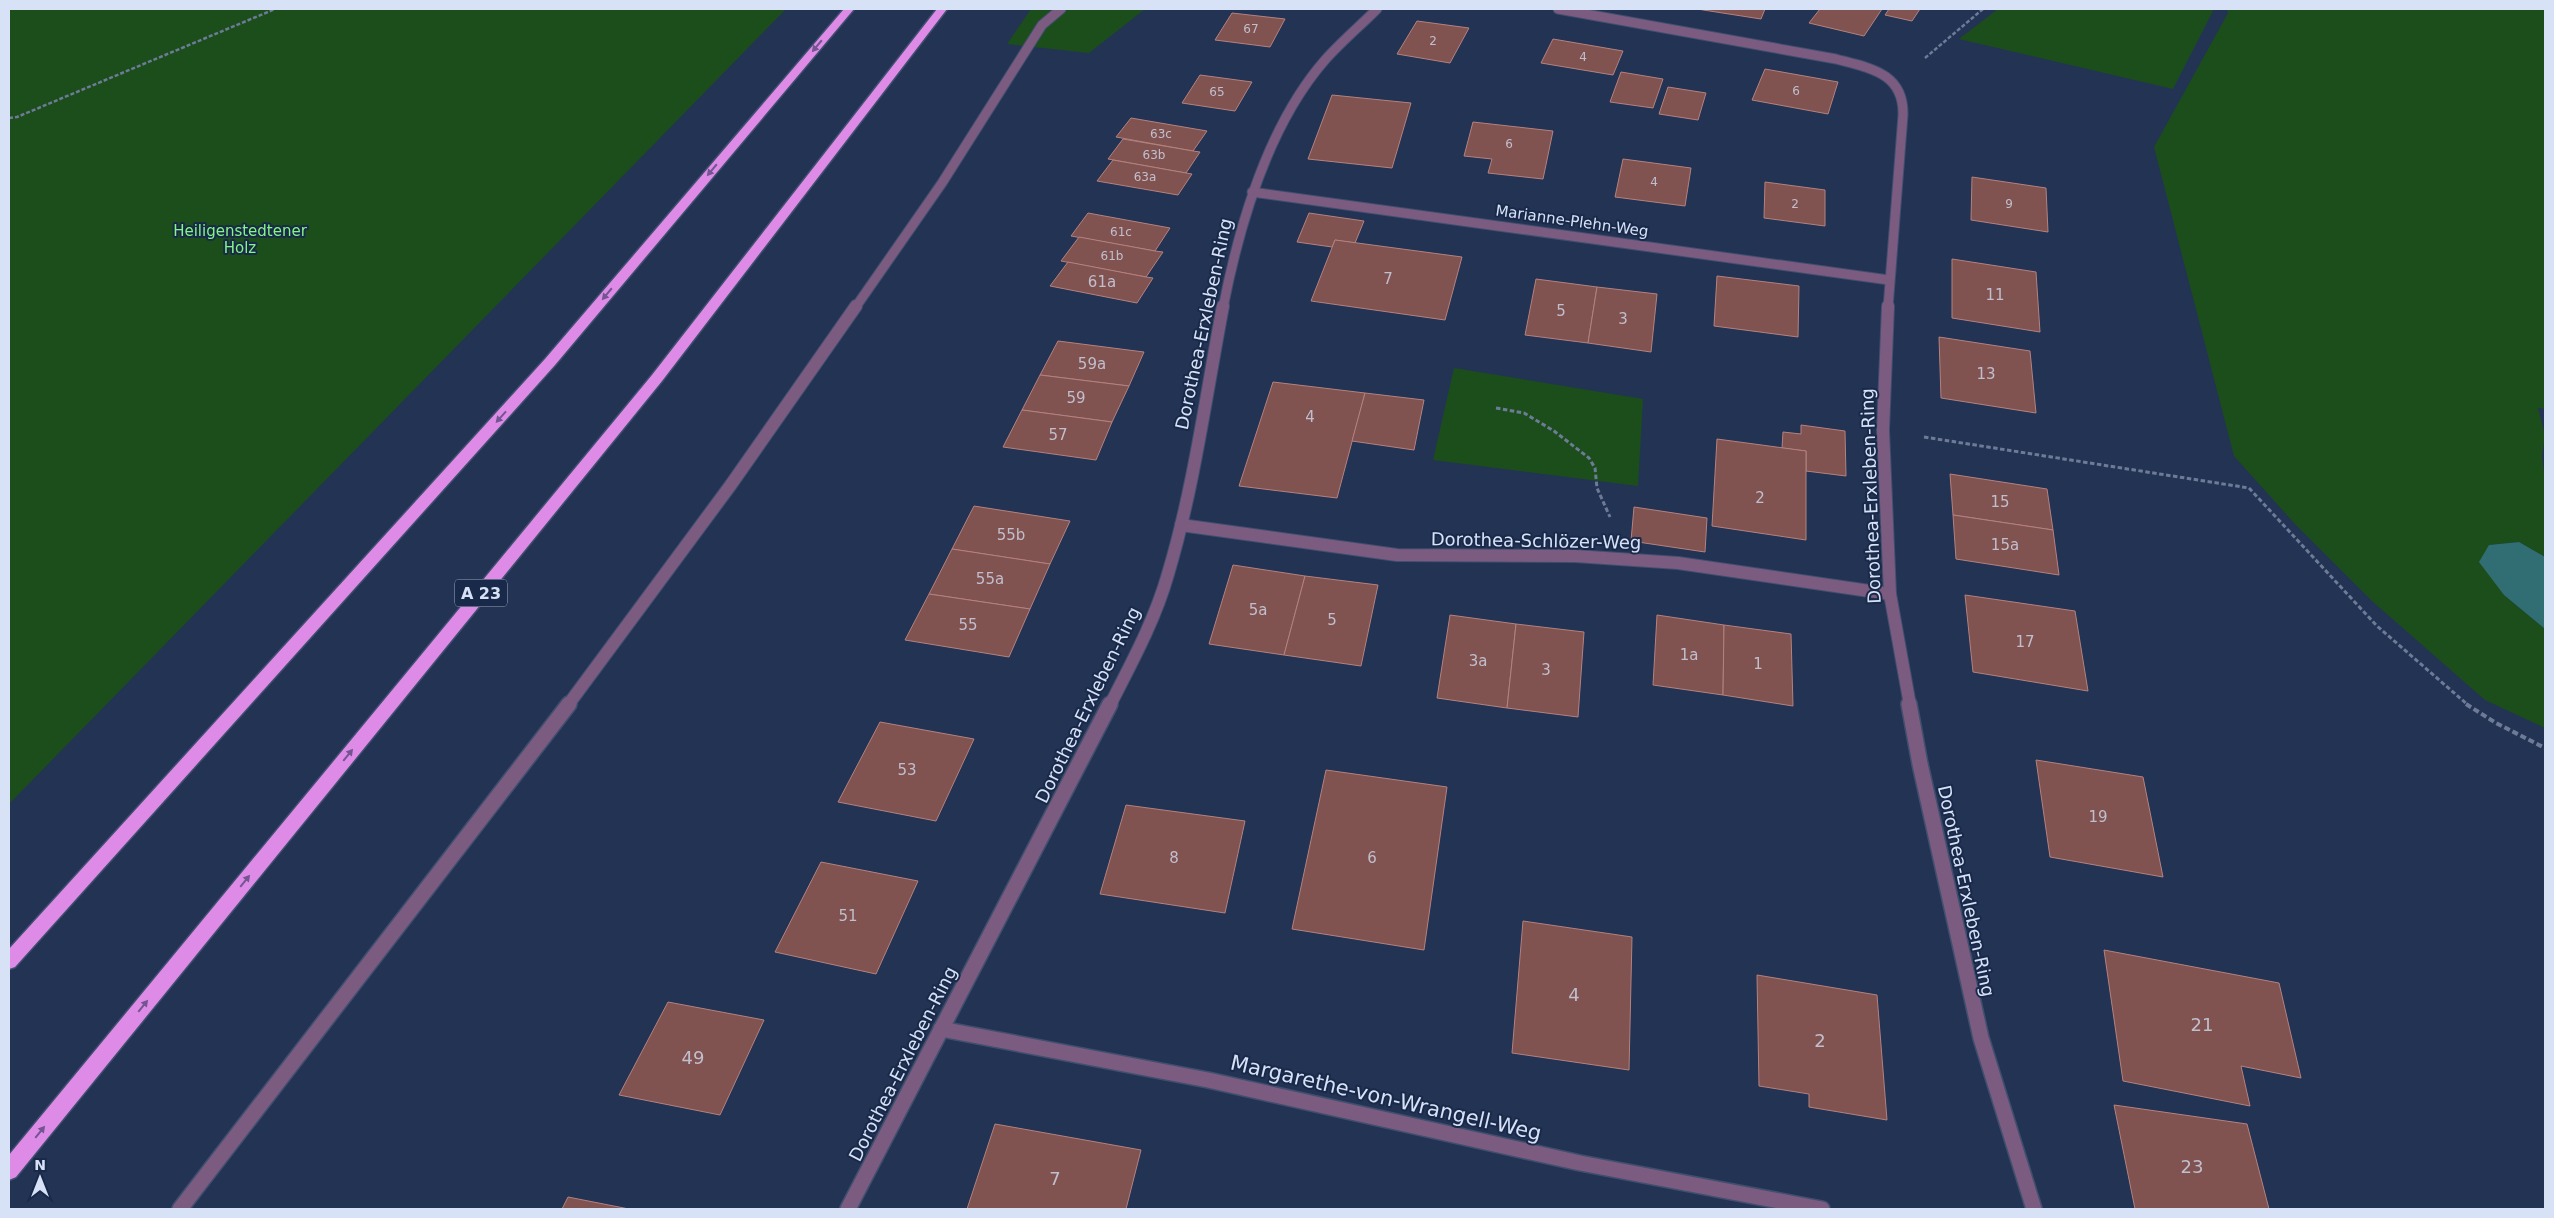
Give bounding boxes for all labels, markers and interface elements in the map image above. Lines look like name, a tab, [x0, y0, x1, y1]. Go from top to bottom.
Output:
house number: 67	[1243, 22, 1259, 36]
house number: 2	[1429, 34, 1437, 48]
one-way arrow	[812, 39, 823, 52]
house number: 4	[1579, 50, 1587, 64]
house number: 6	[1792, 84, 1800, 98]
house number: 65	[1209, 85, 1225, 99]
house number: 63c	[1150, 127, 1172, 141]
house number: 6	[1505, 137, 1513, 151]
house number: 63b	[1143, 148, 1165, 162]
one-way arrow	[707, 163, 718, 176]
house number: 63a	[1134, 170, 1156, 184]
house number: 4	[1650, 175, 1658, 189]
house number: 2	[1791, 197, 1799, 211]
house number: 9	[2005, 197, 2013, 211]
street label: Marianne-Plehn-Weg	[1494, 201, 1650, 241]
street label: Dorothea-Erxleben-Ring	[1171, 216, 1236, 432]
park label: Heiligenstedtener Holz	[173, 222, 308, 257]
house number: 61c	[1110, 225, 1132, 239]
house number: 61b	[1101, 249, 1123, 263]
house number: 7	[1383, 270, 1393, 288]
house number: 61a	[1088, 273, 1116, 291]
house number: 11	[1985, 286, 2005, 304]
one-way arrow	[602, 288, 613, 301]
house number: 5	[1556, 302, 1566, 320]
house number: 3	[1618, 310, 1628, 328]
house number: 59a	[1078, 355, 1106, 373]
house number: 13	[1976, 365, 1996, 383]
street label: Dorothea-Erxleben-Ring	[1856, 388, 1885, 604]
house number: 59	[1066, 389, 1086, 407]
house number: 4	[1305, 408, 1315, 426]
one-way arrow	[495, 410, 507, 422]
house number: 57	[1048, 426, 1068, 444]
house number: 2	[1755, 489, 1765, 507]
house number: 15	[1990, 493, 2010, 511]
house number: 55b	[997, 526, 1025, 544]
street label: Dorothea-Schlözer-Weg	[1431, 528, 1641, 553]
house number: 15a	[1991, 536, 2019, 554]
house number: 55a	[976, 570, 1004, 588]
road number: A 23	[455, 580, 507, 606]
house number: 5a	[1249, 601, 1267, 619]
street label: Dorothea-Erxleben-Ring	[1031, 603, 1144, 806]
house number: 5	[1327, 611, 1337, 629]
house number: 55	[958, 616, 978, 634]
house number: 17	[2015, 633, 2035, 651]
house number: 1a	[1680, 646, 1698, 664]
house number: 3a	[1469, 652, 1487, 670]
house number: 1	[1753, 655, 1763, 673]
house number: 3	[1541, 661, 1551, 679]
one-way arrow	[343, 749, 354, 762]
house number: 53	[897, 761, 917, 779]
street label: Dorothea-Erxleben-Ring	[1934, 783, 1999, 999]
house number: 19	[2088, 808, 2108, 826]
house number: 8	[1169, 849, 1179, 867]
house number: 6	[1367, 849, 1377, 867]
one-way arrow	[240, 874, 251, 887]
house number: 51	[838, 907, 858, 925]
street label: Dorothea-Erxleben-Ring	[844, 963, 961, 1165]
house number: 4	[1568, 984, 1580, 1005]
one-way arrow	[137, 1000, 148, 1013]
house number: 21	[2191, 1014, 2213, 1035]
house number: 2	[1814, 1030, 1826, 1051]
house number: 49	[682, 1047, 704, 1068]
street label: Margarethe-von-Wrangell-Weg	[1228, 1050, 1544, 1146]
one-way arrow	[34, 1126, 45, 1139]
north arrow	[15, 1153, 65, 1203]
house number: 23	[2181, 1156, 2203, 1177]
text: N	[34, 1157, 46, 1173]
house number: 7	[1049, 1168, 1061, 1189]

